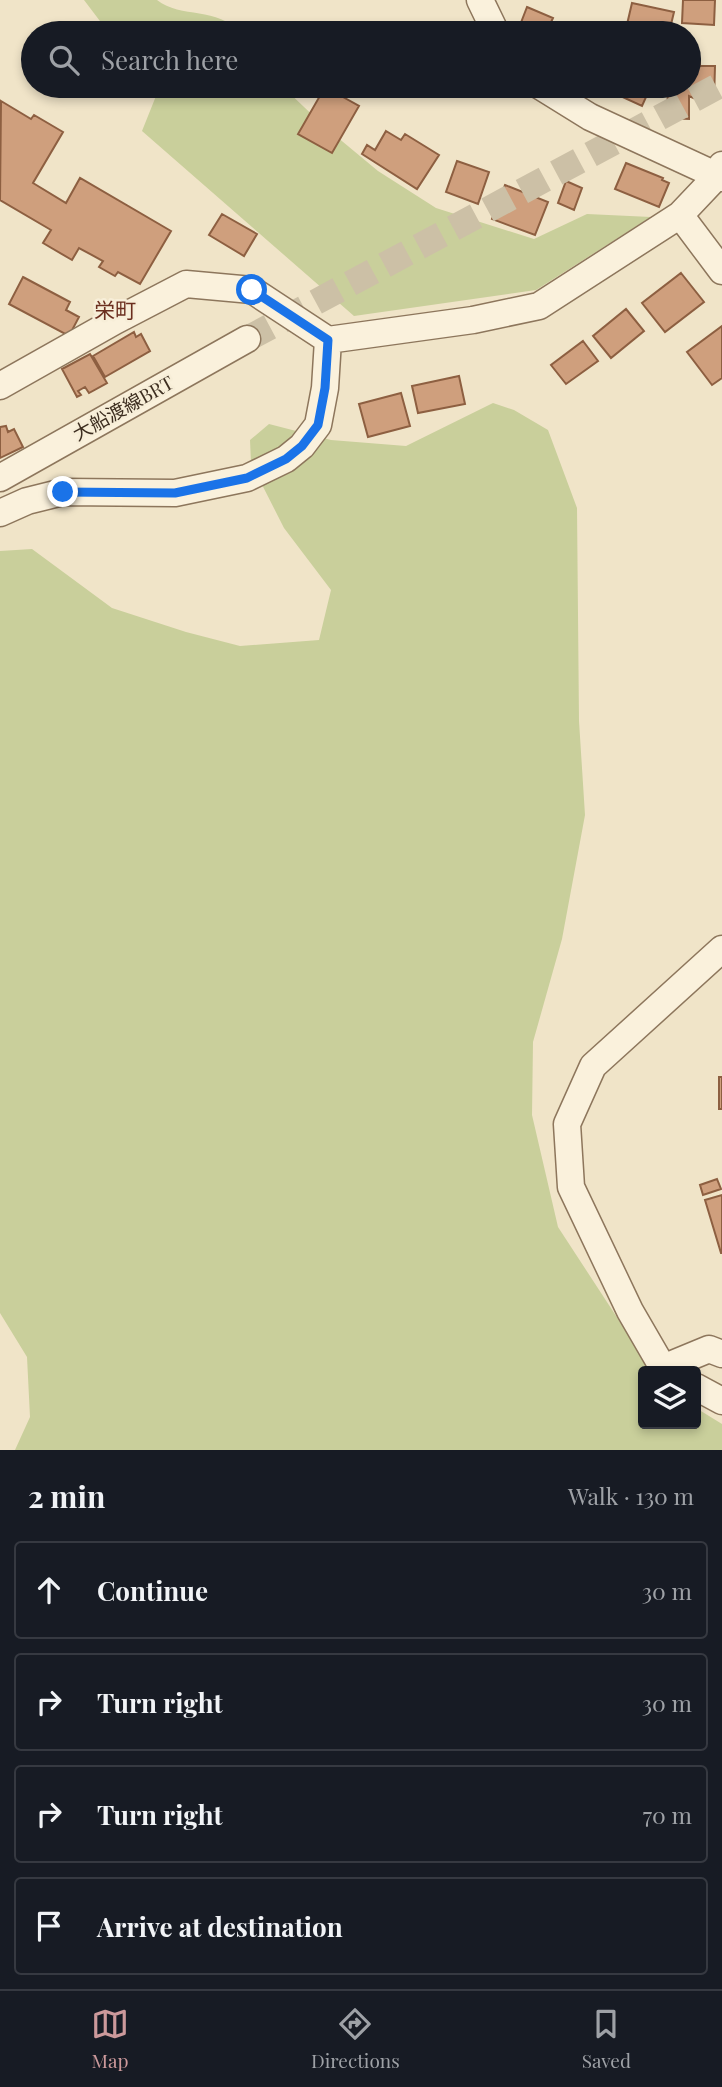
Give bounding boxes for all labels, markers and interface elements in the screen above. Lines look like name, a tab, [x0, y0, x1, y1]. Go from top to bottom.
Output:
search box	[21, 21, 701, 98]
icon: search	[45, 41, 83, 79]
text: Search here	[101, 42, 238, 77]
route start	[236, 274, 267, 305]
district label: 栄町	[94, 295, 136, 323]
street label: 大船渡線BRT	[67, 369, 178, 446]
route end	[47, 476, 78, 507]
map controls	[638, 1366, 701, 1429]
button: layers	[638, 1366, 701, 1429]
text: 2 min	[28, 1476, 105, 1516]
text: Walk · 130 m	[568, 1480, 694, 1511]
icon: ahead	[30, 1571, 68, 1609]
text: Continue	[97, 1573, 208, 1608]
text: 30 m	[642, 1575, 692, 1606]
icon: right	[30, 1683, 68, 1721]
text: Turn right	[97, 1685, 223, 1720]
text: 30 m	[642, 1687, 692, 1718]
icon: right	[30, 1795, 68, 1833]
text: Turn right	[97, 1797, 223, 1832]
text: 70 m	[643, 1799, 692, 1830]
icon: arrive	[30, 1907, 68, 1945]
text: Arrive at destination	[97, 1909, 343, 1944]
tab: Map	[91, 2005, 129, 2073]
tab: Directions	[311, 2005, 400, 2073]
tab: Saved	[582, 2005, 631, 2073]

